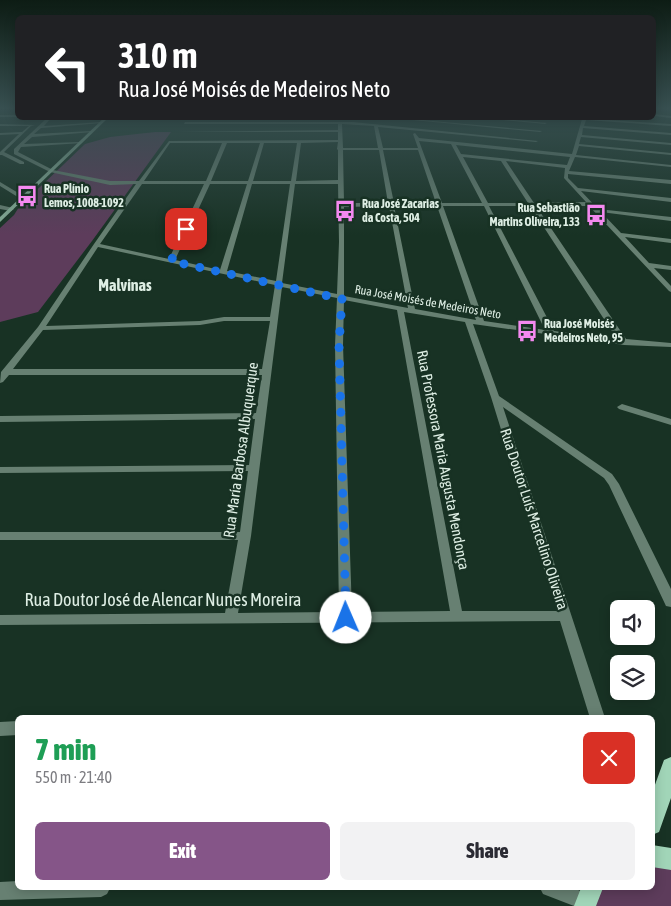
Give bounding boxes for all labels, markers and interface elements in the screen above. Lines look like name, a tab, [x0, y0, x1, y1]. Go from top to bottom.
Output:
icon: left	[35, 35, 100, 100]
text: 310 m	[118, 35, 197, 75]
text: Rua José Moisés de Medeiros Neto	[118, 76, 390, 102]
place label: Rua Plínio Lemos, 1008-1092	[44, 182, 124, 210]
bus stop icon: Rua Plínio Lemos, 1008-1092	[14, 183, 40, 209]
place label: Rua José Zacarias da Costa, 504	[362, 197, 440, 225]
bus stop icon: Rua José Zacarias da Costa, 504	[332, 198, 358, 224]
place label: Rua Sebastião Martins Oliveira, 133	[489, 201, 580, 229]
bus stop icon: Rua Sebastião Martins Oliveira, 133	[583, 202, 609, 228]
pin	[165, 208, 207, 250]
icon: arrive	[172, 215, 200, 243]
district label: Malvinas	[98, 276, 152, 294]
street label: Rua José Moisés de Medeiros Neto	[354, 282, 503, 322]
place label: Rua José Moisés Medeiros Neto, 95	[544, 317, 623, 345]
bus stop icon: Rua José Moisés Medeiros Neto, 95	[514, 318, 540, 344]
street label: Rua Professora Maria Augusta Mendonça	[414, 349, 473, 571]
street label: Rua María Barbosa Albuquerque	[220, 361, 261, 539]
street label: Rua Doutor Luís Marcelino Oliveira	[497, 426, 572, 611]
street label: Rua Doutor José de Alencar Nunes Moreira	[24, 589, 302, 610]
position arrow	[319, 591, 371, 643]
map controls	[610, 600, 655, 700]
button: sound	[610, 600, 655, 645]
button: layers	[610, 655, 655, 700]
text: 7 min	[35, 732, 96, 766]
button: close	[583, 732, 635, 784]
text: 550 m · 21:40	[35, 768, 112, 786]
button: Exit	[35, 822, 330, 880]
button: Share	[340, 822, 635, 880]

